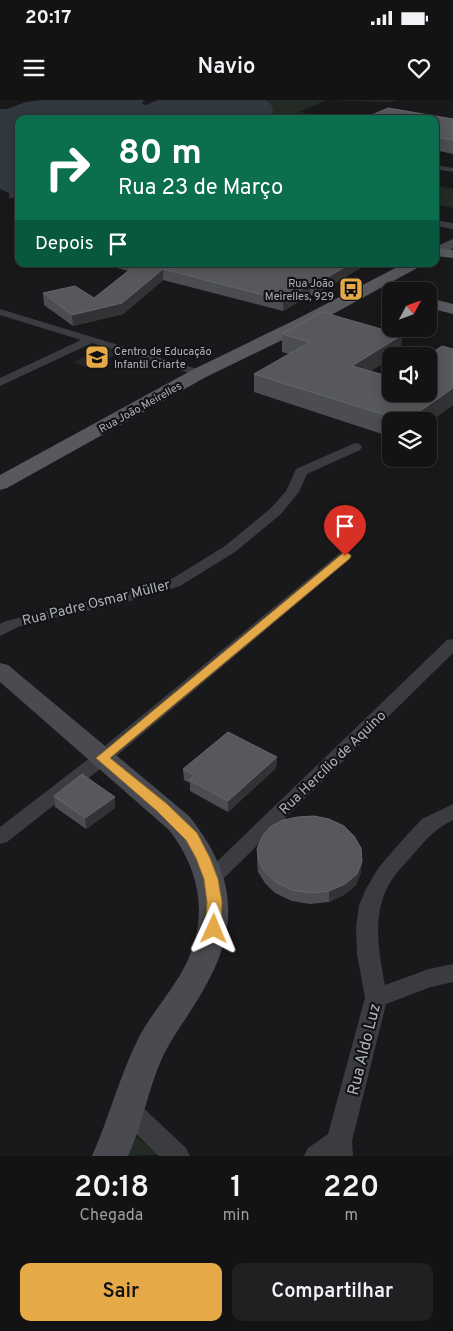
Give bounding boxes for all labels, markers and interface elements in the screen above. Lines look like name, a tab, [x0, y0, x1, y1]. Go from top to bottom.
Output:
text: 20:17	[25, 6, 71, 30]
icon: menu	[20, 54, 48, 82]
text: Navio	[198, 54, 255, 81]
icon: heart	[405, 54, 433, 82]
text: 80 m	[118, 132, 202, 176]
icon: right	[35, 135, 100, 200]
text: Rua 23 de Março	[118, 175, 283, 202]
icon: arrive	[104, 230, 132, 258]
text: Depois	[35, 232, 94, 256]
bus stop icon: Rua João Meirelles, 929	[338, 276, 364, 302]
place label: Rua João Meirelles, 929	[265, 277, 334, 304]
north arrow	[382, 282, 438, 338]
map controls	[382, 282, 437, 467]
school or university icon: Centro de Educação Infantil Criarte	[84, 344, 110, 370]
place label: Centro de Educação Infantil Criarte	[114, 345, 212, 372]
button: sound	[382, 347, 437, 402]
street label: Rua João Meirelles	[97, 379, 184, 436]
button: layers	[382, 412, 437, 467]
pin	[324, 505, 366, 556]
icon: arrive	[331, 512, 359, 540]
street label: Rua Padre Osmar Müller	[21, 577, 173, 630]
street label: Rua Hercílio de Aquino	[276, 708, 390, 818]
position arrow	[187, 902, 239, 954]
street label: Rua Aldo Luz	[344, 1002, 386, 1097]
text: 20:18	[74, 1170, 149, 1207]
text: 1	[230, 1170, 242, 1207]
text: 220	[323, 1170, 379, 1207]
text: Chegada	[80, 1206, 143, 1226]
text: min	[223, 1206, 249, 1226]
text: m	[344, 1206, 358, 1226]
button: Sair	[20, 1263, 222, 1321]
button: Compartilhar	[232, 1263, 433, 1321]

